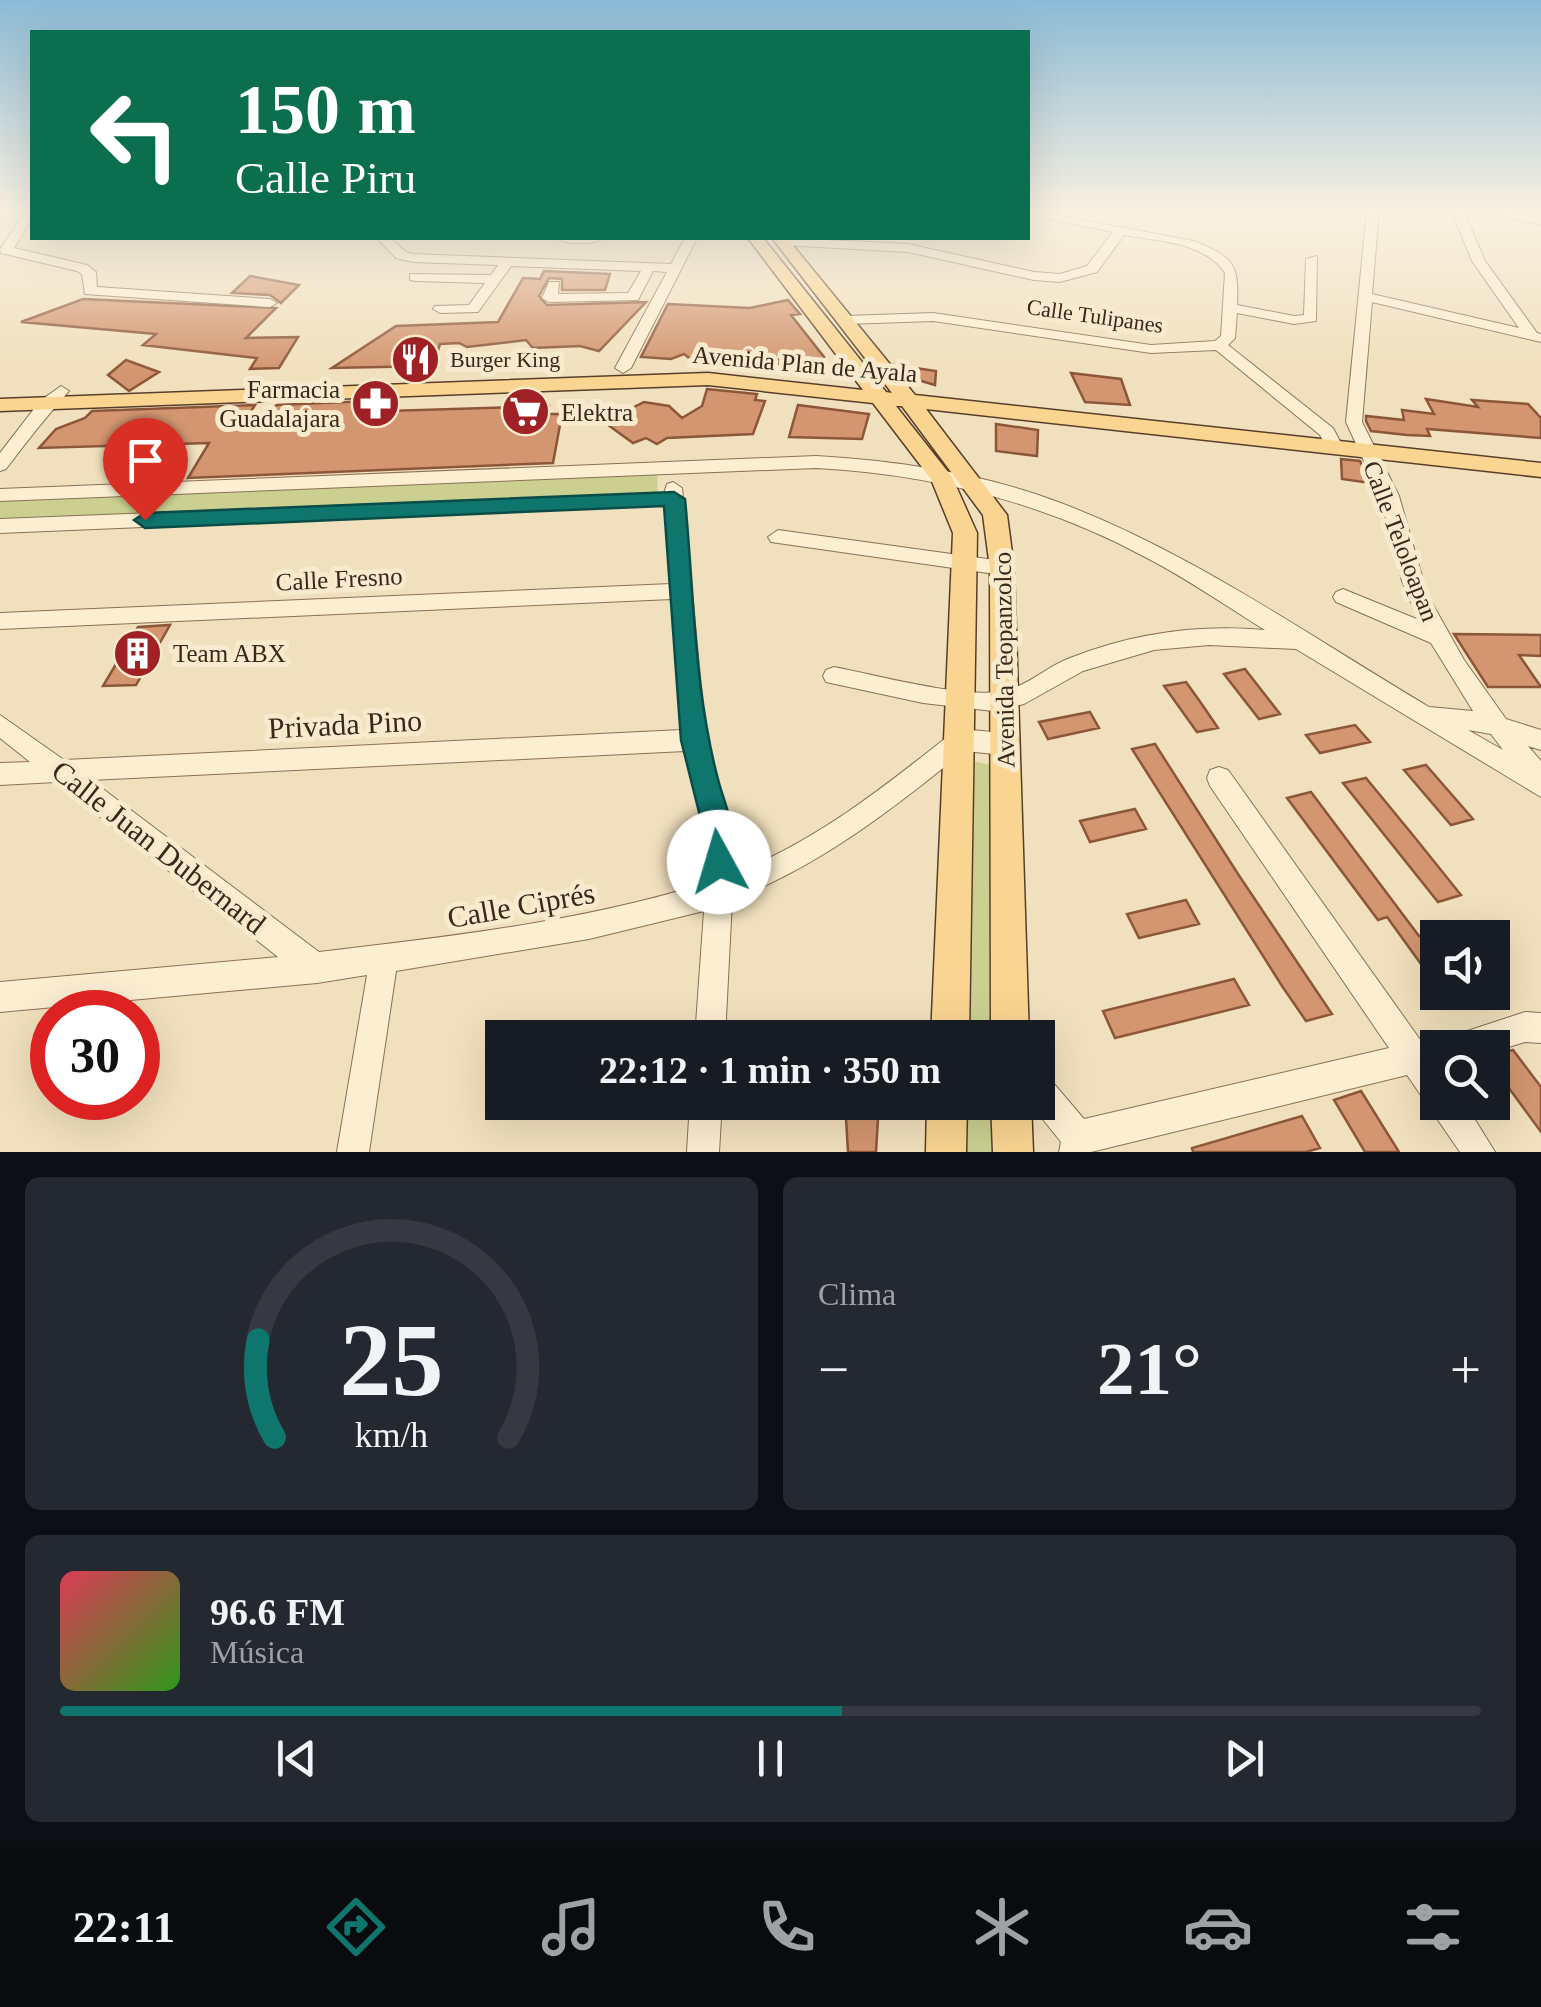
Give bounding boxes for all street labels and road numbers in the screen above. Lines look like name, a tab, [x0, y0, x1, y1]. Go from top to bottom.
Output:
street label: Calle Tulipanes	[1025, 294, 1165, 338]
street label: Avenida Plan de Ayala	[691, 341, 919, 387]
street label: Calle Teloloapan	[1358, 457, 1444, 625]
street label: Avenida Teopanzolco	[989, 552, 1019, 768]
street label: Calle Fresno	[275, 562, 403, 596]
street label: Privada Pino	[267, 703, 423, 745]
street label: Calle Juan Dubernard	[46, 753, 272, 941]
street label: Calle Ciprés	[445, 876, 597, 934]

